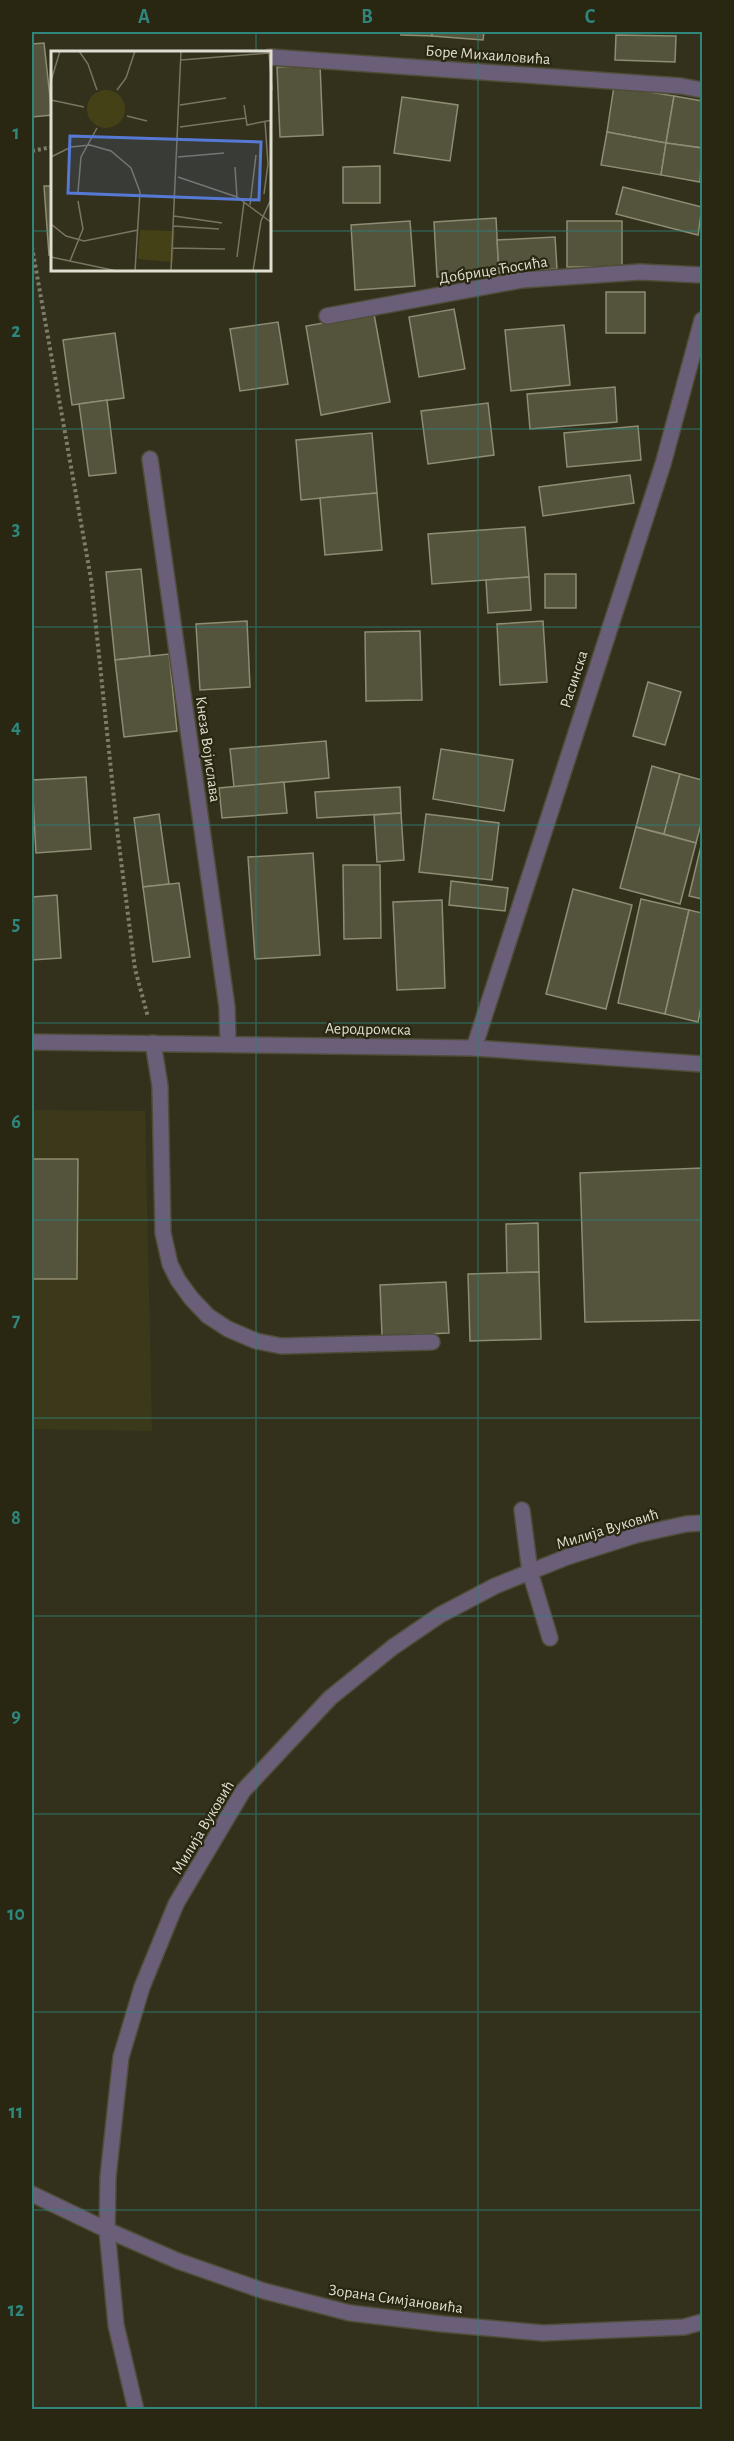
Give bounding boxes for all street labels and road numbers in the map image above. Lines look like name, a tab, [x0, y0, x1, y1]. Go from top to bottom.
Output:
street label: Боре Михаиловића	[425, 43, 551, 67]
street label: Добрице Ћосића	[438, 254, 549, 286]
street label: Расинска	[557, 649, 591, 710]
street label: Кнеза Војислава	[192, 695, 223, 803]
street label: Аеродромска	[325, 1020, 411, 1038]
street label: Милија Вуковић	[554, 1506, 661, 1553]
street label: Милија Вуковић	[169, 1778, 238, 1878]
street label: Зорана Симјановића	[327, 2282, 464, 2317]

